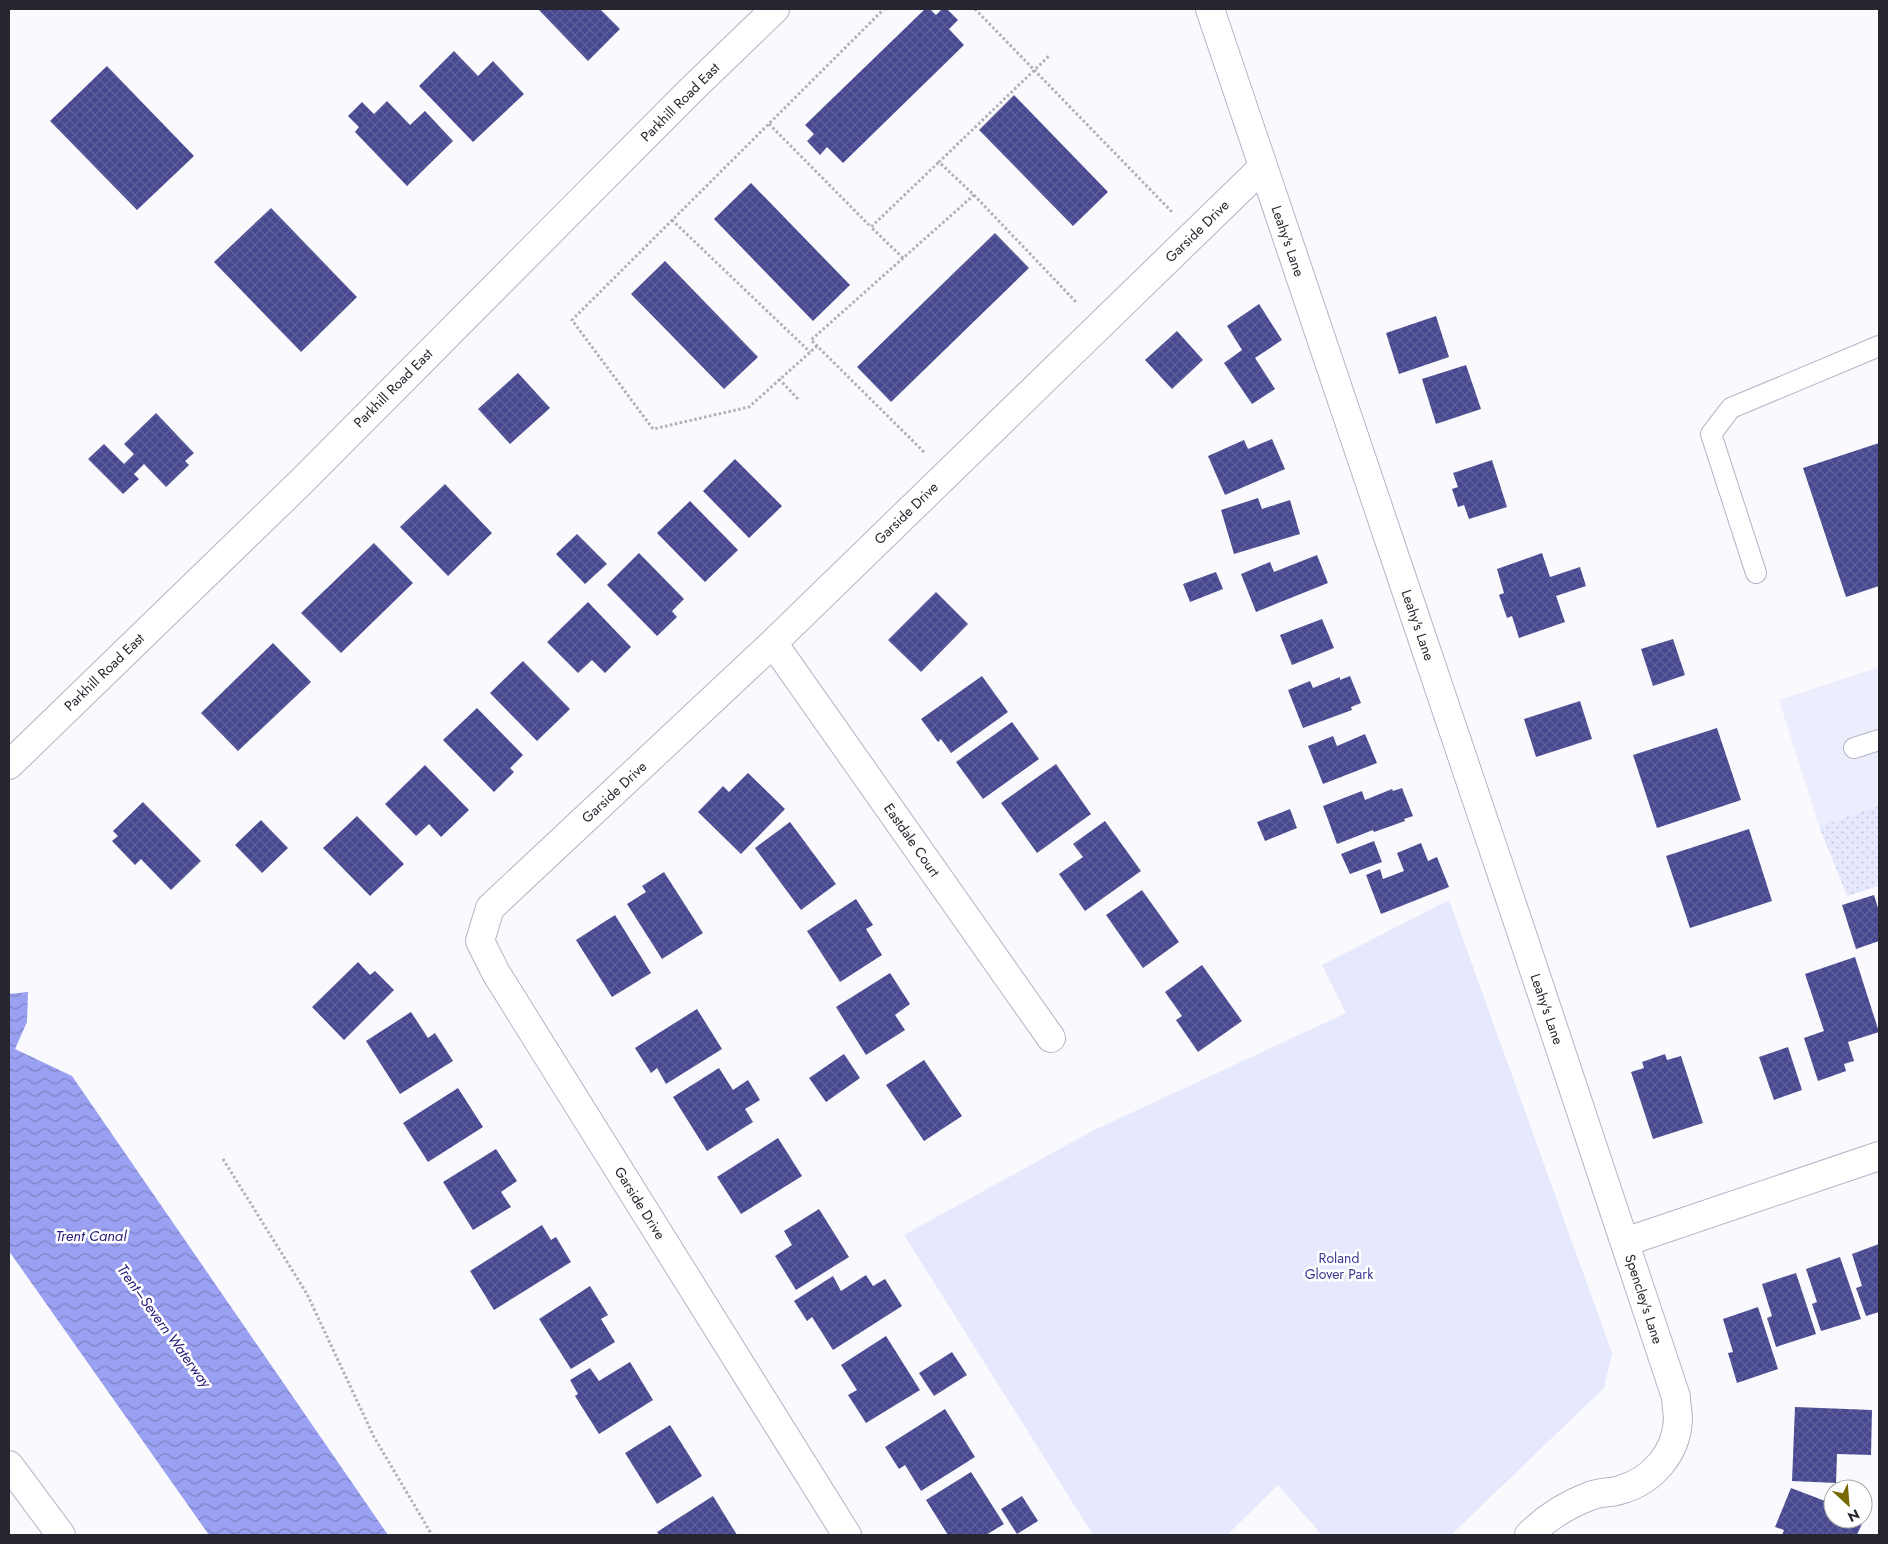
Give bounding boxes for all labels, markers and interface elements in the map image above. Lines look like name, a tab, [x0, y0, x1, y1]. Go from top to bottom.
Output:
street label: Parkhill Road East	[636, 58, 724, 146]
street label: Garside Drive	[1160, 195, 1234, 267]
street label: Leahy's Lane	[1267, 203, 1309, 279]
street label: Parkhill Road East	[349, 344, 437, 432]
street label: Garside Drive	[869, 477, 943, 549]
street label: Leahy's Lane	[1397, 587, 1439, 663]
street label: Parkhill Road East	[59, 628, 149, 715]
street label: Garside Drive	[577, 757, 651, 827]
street label: Eastdale Court	[879, 799, 945, 881]
street label: Leahy's Lane	[1526, 971, 1568, 1047]
street label: Garside Drive	[610, 1163, 670, 1243]
water label: Trent Canal	[55, 1225, 127, 1247]
park label: Roland Glover Park	[1305, 1248, 1374, 1284]
street label: Spencley's Lane	[1620, 1252, 1668, 1346]
water label: Trent–Severn Waterway	[112, 1260, 217, 1394]
north arrow	[1823, 1479, 1873, 1529]
text: N	[1844, 1504, 1863, 1527]

